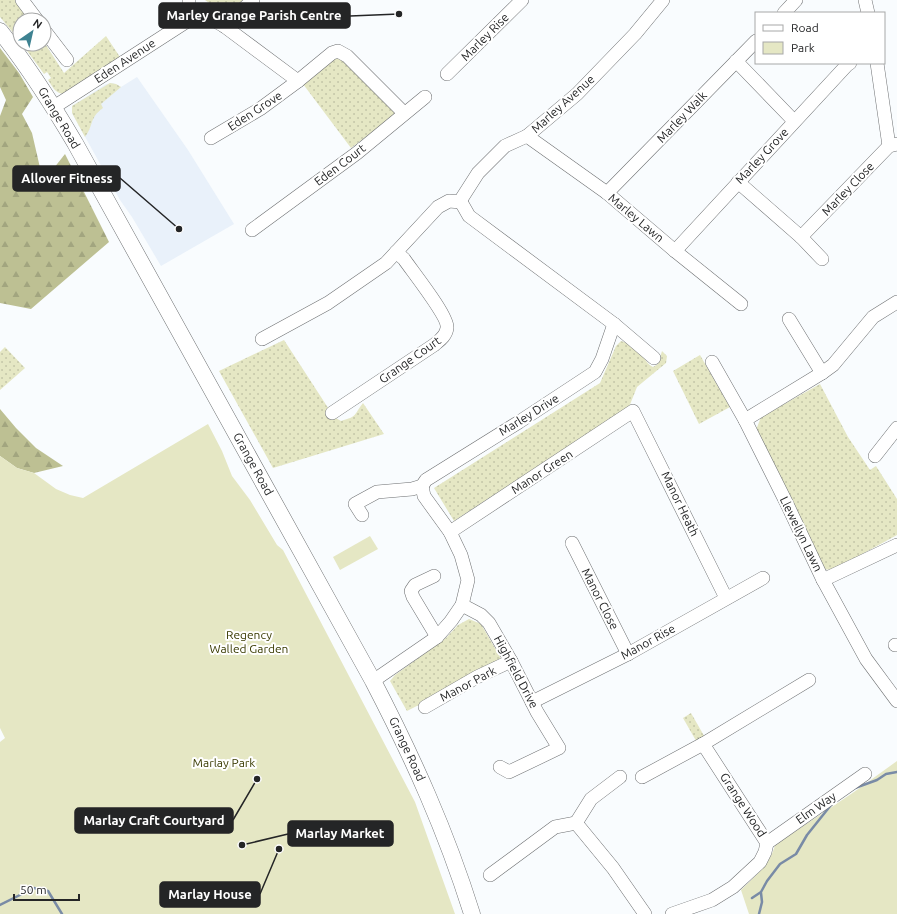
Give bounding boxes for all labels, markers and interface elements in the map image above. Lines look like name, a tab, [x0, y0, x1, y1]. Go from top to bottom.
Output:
callout: Marley Grange Parish Centre	[159, 3, 350, 28]
text: Marley Grange Parish Centre	[167, 8, 341, 22]
street label: Marley Rise	[458, 10, 511, 63]
north arrow	[12, 12, 52, 52]
legend	[755, 12, 885, 64]
text: N	[31, 16, 44, 31]
text: Road	[791, 21, 819, 34]
street label: Eden Avenue	[92, 36, 158, 85]
text: Park	[791, 41, 815, 54]
street label: Marley Avenue	[529, 72, 597, 135]
street label: Grange Road	[36, 85, 83, 151]
street label: Eden Grove	[225, 88, 284, 133]
street label: Marley Walk	[654, 89, 709, 145]
street label: Marley Grove	[733, 125, 791, 186]
street label: Eden Court	[312, 141, 368, 188]
street label: Marley Close	[819, 159, 876, 218]
callout: Allover Fitness	[13, 166, 120, 191]
text: Allover Fitness	[21, 171, 113, 185]
street label: Marley Lawn	[606, 191, 667, 244]
street label: Grange Court	[376, 333, 443, 386]
street label: Marley Drive	[497, 391, 561, 438]
street label: Grange Road	[231, 430, 276, 497]
street label: Manor Green	[509, 447, 575, 496]
street label: Manor Heath	[659, 469, 702, 538]
street label: Llewellyn Lawn	[778, 494, 825, 573]
street label: Manor Close	[579, 566, 621, 632]
street label: Manor Rise	[618, 621, 677, 662]
park label: Regency Walled Garden	[210, 628, 288, 655]
street label: Highfield Drive	[492, 633, 541, 710]
street label: Manor Park	[438, 663, 498, 704]
street label: Grange Road	[387, 715, 428, 783]
park label: Marlay Park	[193, 756, 255, 769]
street label: Grange Wood	[718, 770, 769, 839]
street label: Elm Way	[793, 789, 838, 826]
callout: Marlay Craft Courtyard	[75, 808, 233, 833]
text: Marlay Craft Courtyard	[83, 813, 225, 827]
callout: Marlay Market	[288, 821, 393, 846]
text: Marlay Market	[296, 826, 385, 840]
scale bar	[14, 876, 79, 902]
callout: Marlay House	[160, 882, 260, 907]
text: 50 m	[20, 883, 47, 896]
text: Marlay House	[168, 887, 252, 901]

